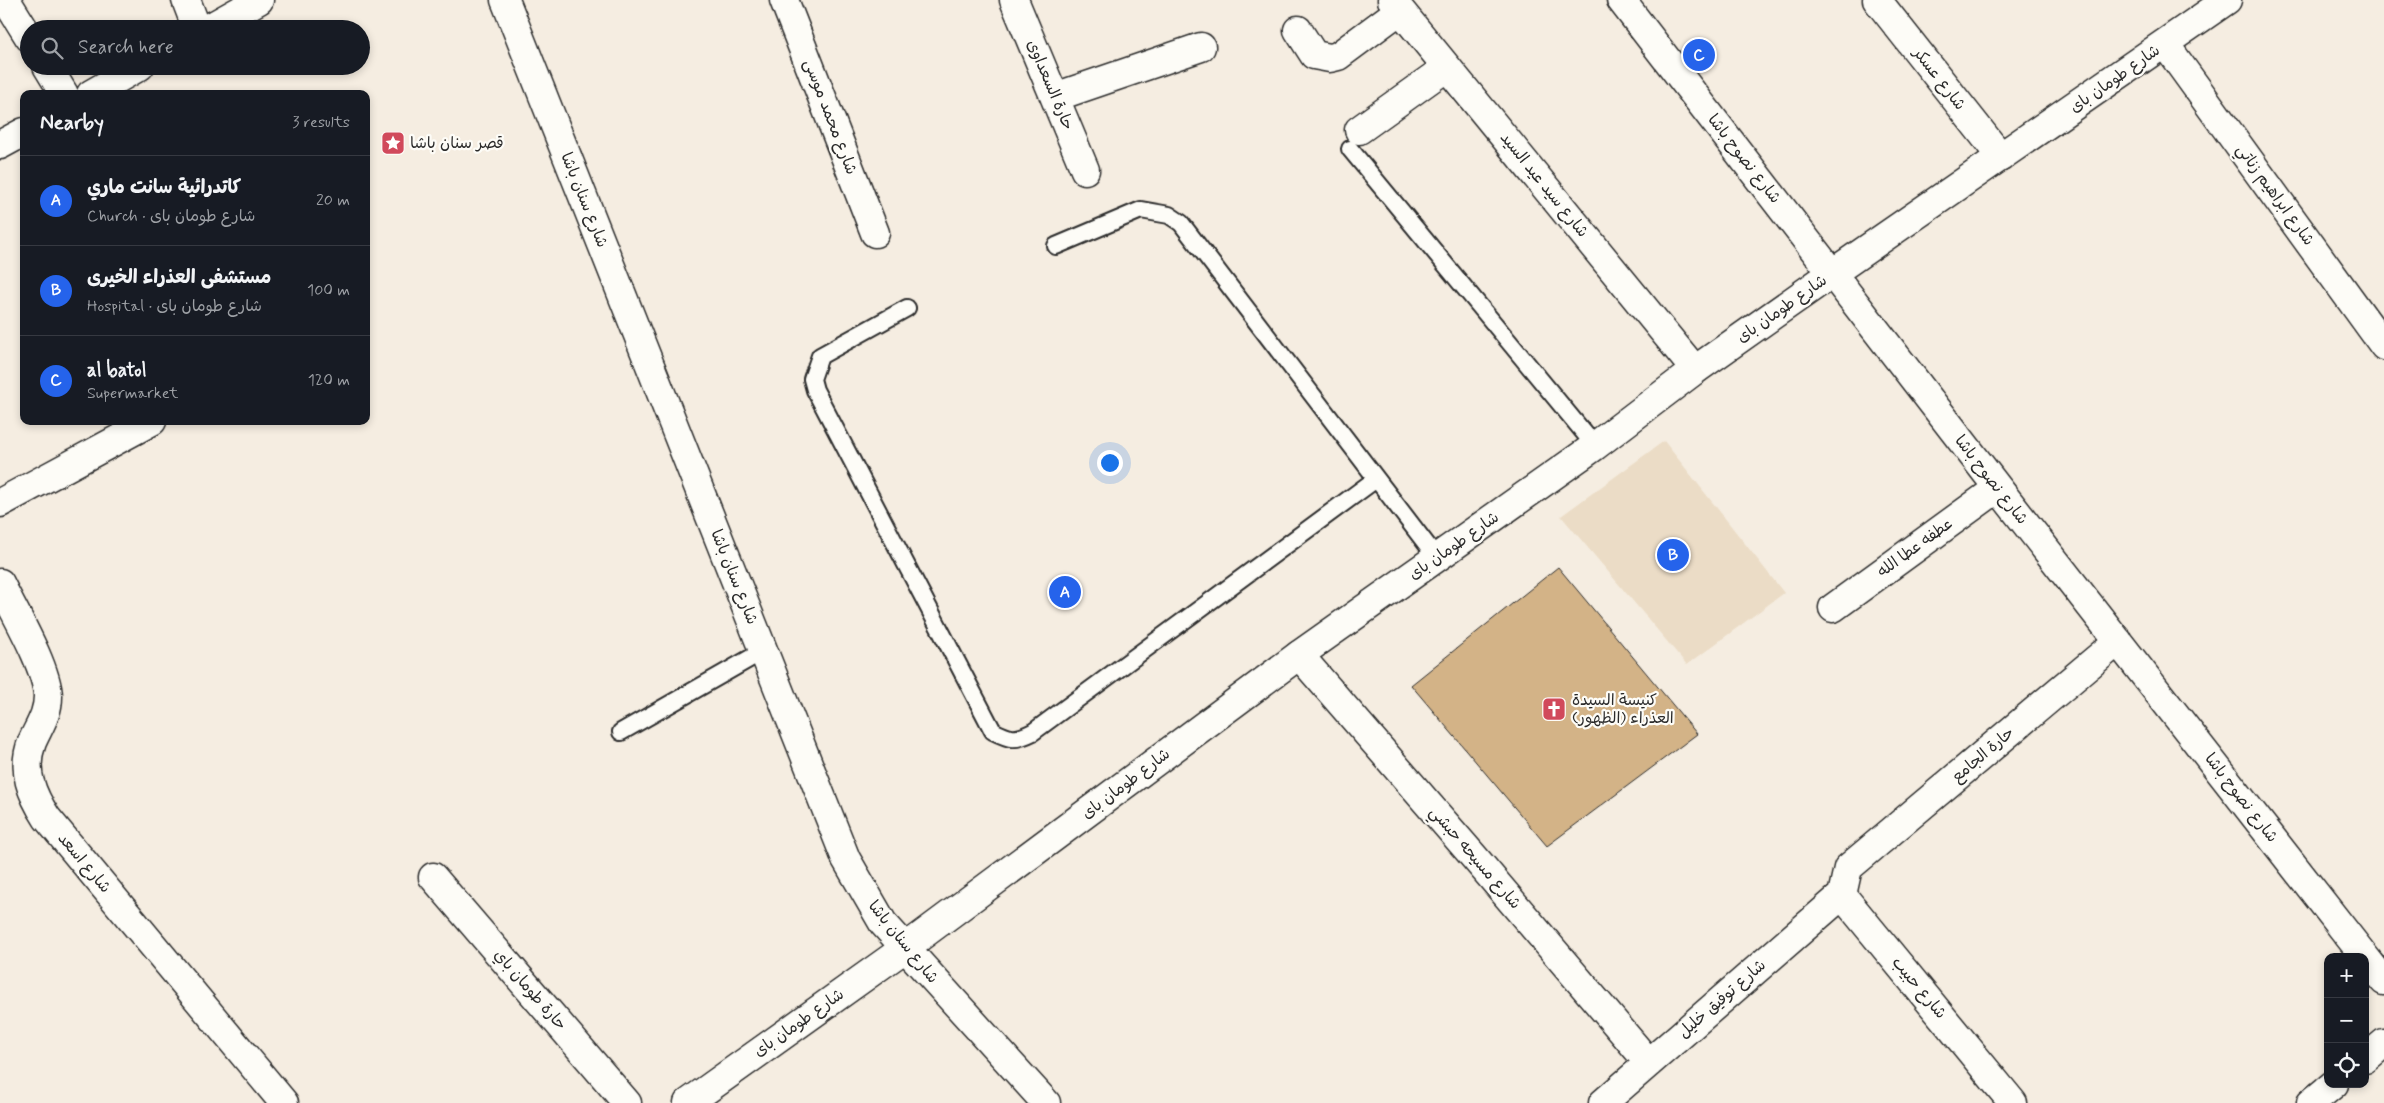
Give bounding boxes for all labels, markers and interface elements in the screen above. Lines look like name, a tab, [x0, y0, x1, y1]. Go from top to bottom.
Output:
search box	[20, 20, 370, 75]
icon: search	[38, 34, 66, 62]
text: Search here	[78, 35, 174, 60]
pin: C	[1683, 36, 1715, 74]
street label: حارة السعداوى	[1022, 37, 1078, 133]
street label: شارع طومان باى	[2066, 40, 2164, 118]
street label: شارع عسكر	[1907, 42, 1970, 115]
street label: شارع محمد موسى	[798, 56, 862, 178]
text: Nearby	[40, 109, 104, 137]
street label: شارع نصوح باشا	[1703, 110, 1785, 208]
text: 3 results	[292, 112, 350, 133]
street label: شارع سيد عيد السيد	[1495, 128, 1593, 242]
place icon: قصر سنان باشا	[380, 130, 406, 156]
place label: قصر سنان باشا	[410, 133, 504, 154]
street label: شارع ابراهيم زناتي	[2229, 140, 2319, 252]
street label: شارع سنان باشا	[555, 149, 613, 251]
text: كاتدرائية سانت ماري	[87, 175, 241, 200]
text: A	[51, 190, 61, 211]
text: 20 m	[316, 190, 350, 211]
text: Church · شارع طومان باى	[87, 206, 255, 227]
text: مستشفى العذراء الخيرى	[87, 265, 271, 290]
street label: شارع طومان باى	[1733, 270, 1831, 348]
text: B	[51, 280, 61, 301]
text: 100 m	[307, 280, 350, 301]
text: Hospital · شارع طومان باى	[87, 296, 262, 317]
text: al batol	[87, 358, 146, 383]
text: C	[50, 370, 62, 391]
text: 120 m	[308, 370, 350, 391]
text: Supermarket	[87, 383, 178, 404]
street label: شارع نصوح باشا	[1950, 431, 2032, 529]
your location	[1097, 450, 1123, 476]
street label: شارع طومان باى	[1405, 507, 1503, 585]
street label: عطفه عطا الله	[1873, 514, 1957, 582]
street label: شارع سنان باشا	[705, 526, 763, 628]
pin: B	[1657, 536, 1689, 574]
pin: A	[1049, 573, 1081, 611]
place label: كنيسة السيدة العذراء (الظهور)	[1572, 690, 1674, 729]
church icon: كنيسة السيدة العذراء (الظهور)	[1541, 696, 1567, 722]
street label: حارة الجامع	[1947, 723, 2019, 787]
street label: شارع طومان باى	[1078, 744, 1174, 824]
street label: شارع نصوح باشا	[2200, 749, 2282, 847]
street label: شارع مسيحه حبشي	[1422, 802, 1525, 916]
street label: شارع اسعد	[53, 828, 115, 898]
street label: شارع سنان باشا	[863, 896, 943, 988]
street label: حارة طومان باي	[489, 945, 571, 1035]
street label: شارع حبيب	[1887, 953, 1951, 1023]
map controls	[2324, 953, 2369, 1088]
button: +	[2324, 953, 2369, 998]
street label: شارع توفيق خليل	[1674, 955, 1770, 1043]
street label: شارع طومان باى	[750, 984, 848, 1062]
button: −	[2324, 998, 2369, 1043]
button: locate	[2324, 1043, 2369, 1088]

